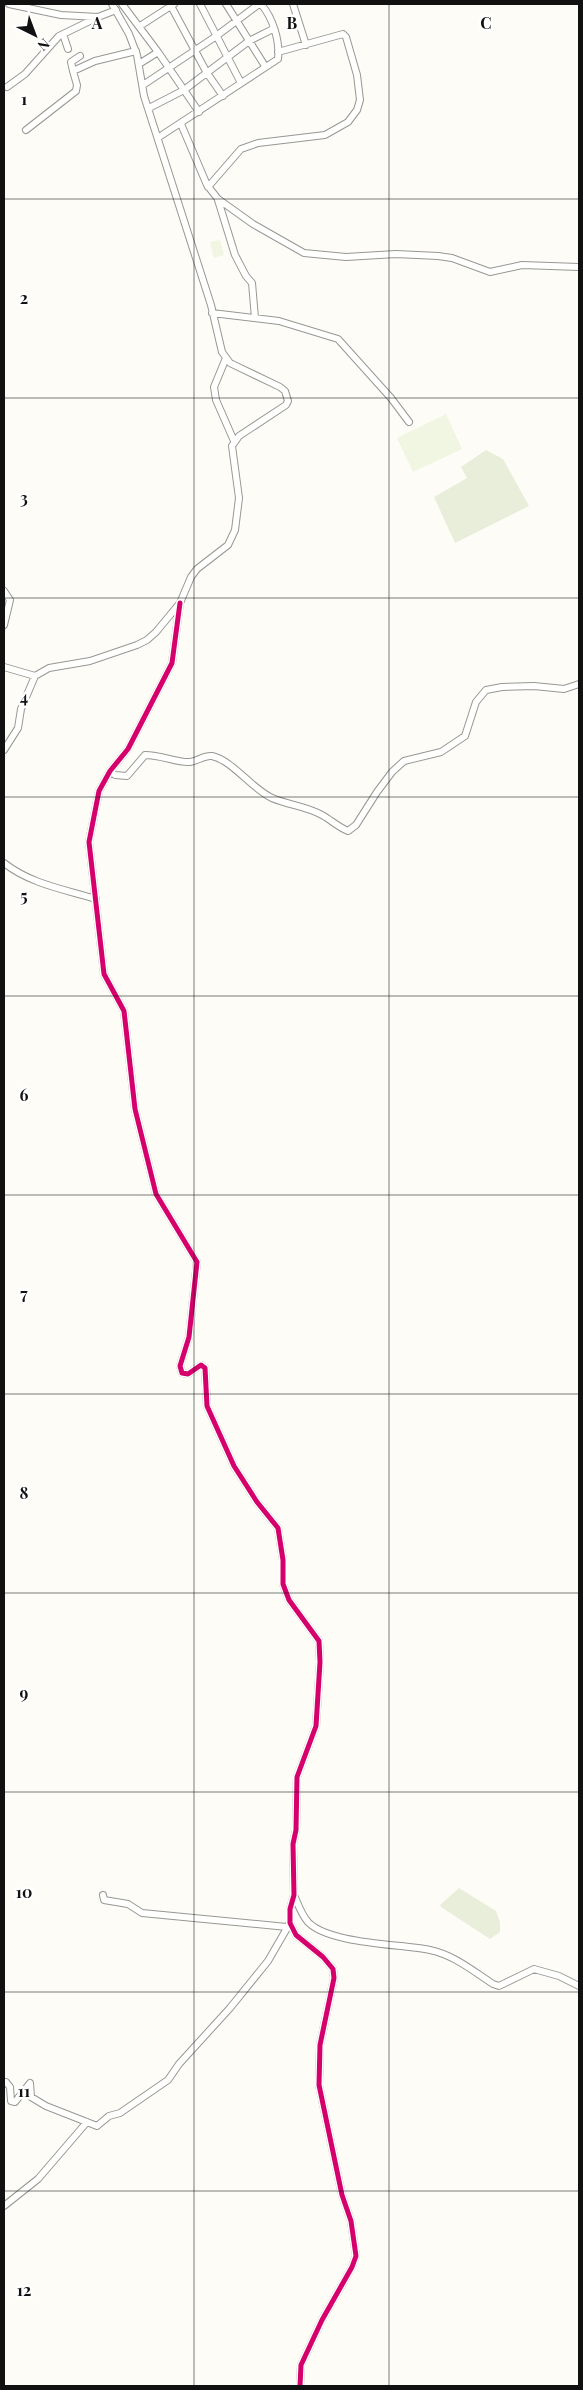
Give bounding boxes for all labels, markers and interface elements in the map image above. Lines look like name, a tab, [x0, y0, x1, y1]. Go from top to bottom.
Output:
north arrow	[10, 10, 60, 60]
text: A	[91, 12, 103, 33]
text: B	[287, 12, 298, 33]
text: C	[480, 12, 492, 33]
text: N	[34, 35, 54, 55]
text: 1	[21, 88, 27, 109]
text: 2	[20, 287, 28, 308]
text: 3	[20, 487, 28, 508]
text: 4	[20, 686, 28, 707]
text: 5	[20, 885, 28, 906]
text: 6	[20, 1084, 29, 1105]
text: 7	[20, 1283, 28, 1304]
text: 8	[20, 1482, 29, 1503]
text: 9	[20, 1682, 29, 1703]
text: 10	[16, 1881, 32, 1902]
text: 11	[18, 2080, 30, 2101]
text: 12	[17, 2279, 31, 2300]

